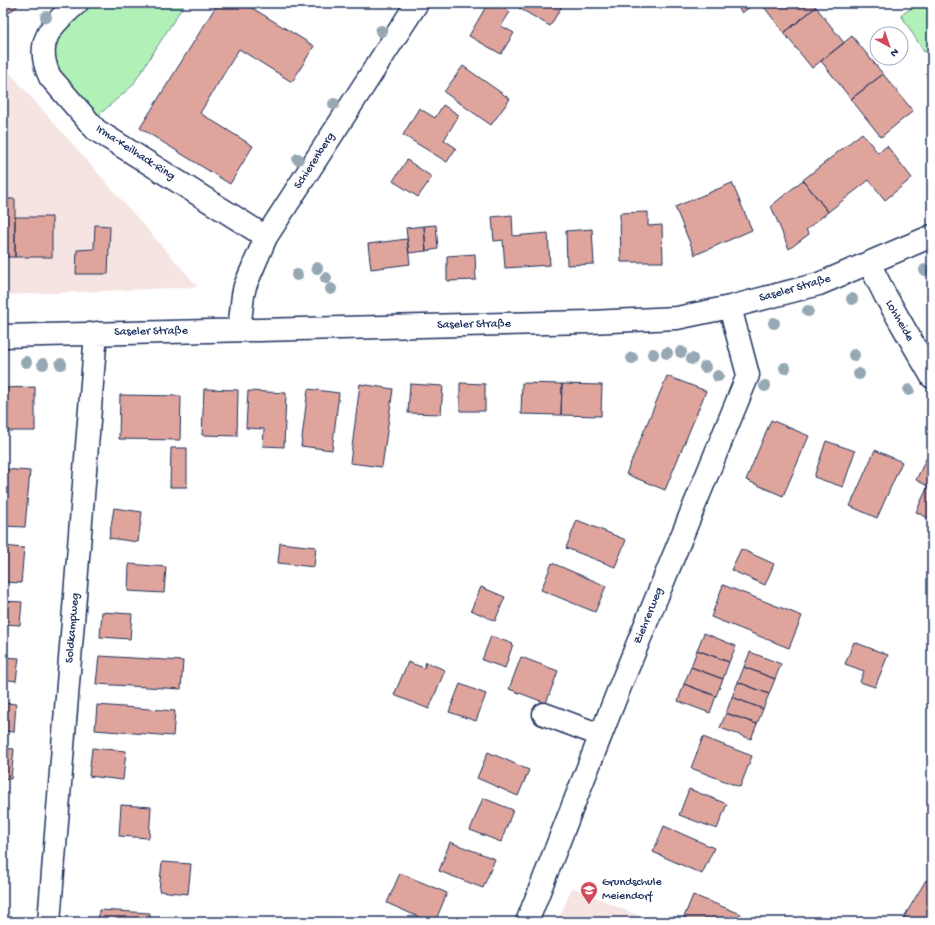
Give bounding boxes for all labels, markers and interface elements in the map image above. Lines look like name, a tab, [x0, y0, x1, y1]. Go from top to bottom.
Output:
north arrow	[869, 26, 909, 66]
text: N	[888, 45, 901, 59]
street label: Irma-Keilhack-Ring	[93, 122, 177, 184]
street label: Schierenberg	[292, 130, 339, 192]
street label: Saseler Straße	[758, 272, 833, 306]
street label: Lohheide	[882, 298, 917, 345]
street label: Saseler Straße	[437, 317, 512, 333]
street label: Saseler Straße	[114, 324, 189, 340]
street label: Ziehrerweg	[631, 585, 667, 646]
street label: Soldkampweg	[63, 592, 83, 664]
place label: Grundschule Meiendorf	[602, 876, 662, 904]
school or university icon: Grundschule Meiendorf	[579, 880, 599, 905]

